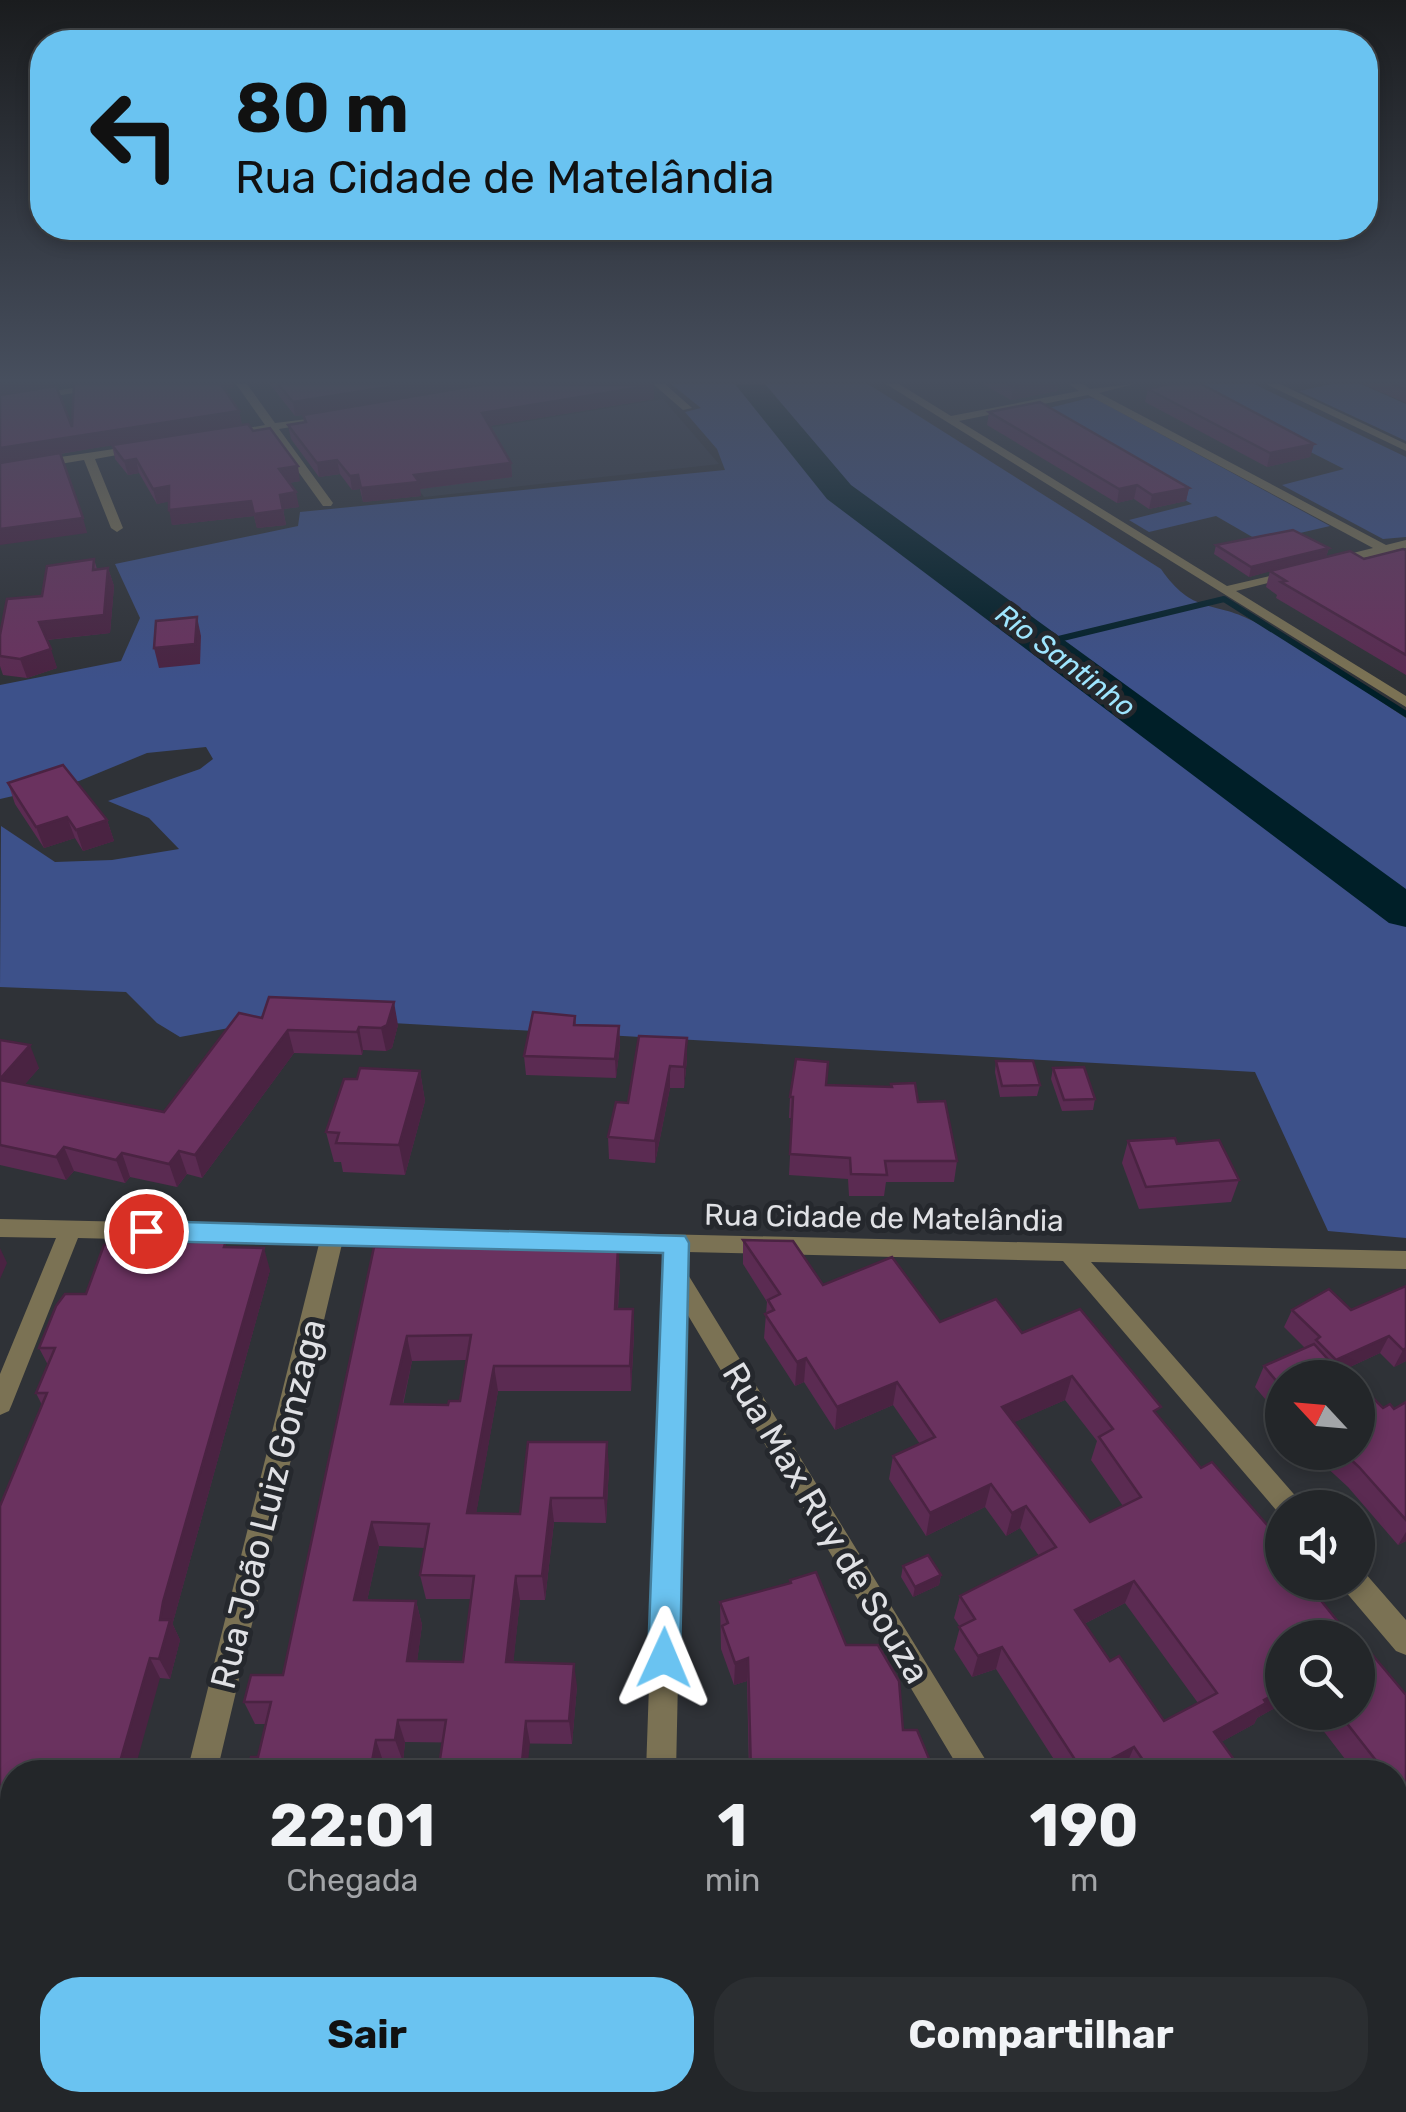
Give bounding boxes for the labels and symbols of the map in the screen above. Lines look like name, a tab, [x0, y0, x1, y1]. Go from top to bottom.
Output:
water label: Rio Santinho	[989, 597, 1142, 724]
pin	[104, 1189, 189, 1274]
street label: Rua Cidade de Matelândia	[704, 1197, 1064, 1239]
street label: Rua João Luiz Gonzaga	[202, 1315, 334, 1693]
street label: Rua Max Ruy de Souza	[714, 1355, 938, 1691]
north arrow	[1265, 1360, 1375, 1470]
position arrow	[612, 1606, 716, 1710]

